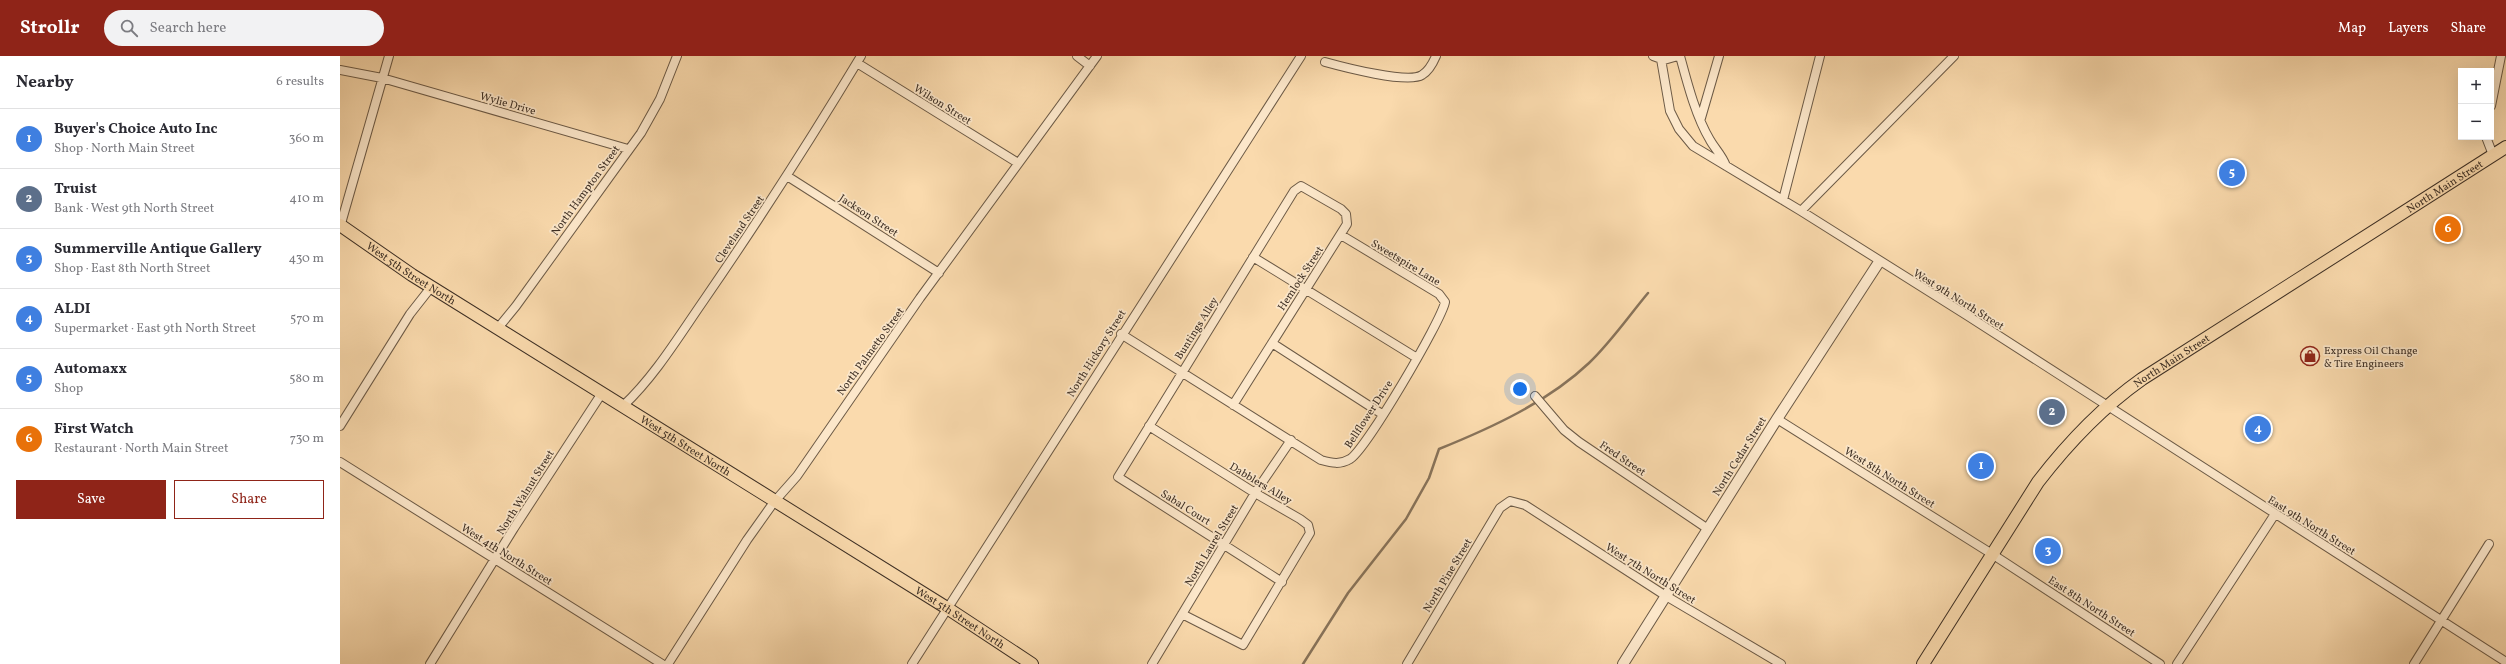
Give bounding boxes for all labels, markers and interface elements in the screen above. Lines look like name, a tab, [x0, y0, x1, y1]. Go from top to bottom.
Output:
search box	[104, 10, 384, 46]
text: Strollr	[20, 15, 80, 41]
icon: search	[118, 17, 140, 39]
text: Search here	[150, 18, 226, 39]
text: Map	[2338, 19, 2366, 38]
text: Layers	[2388, 19, 2428, 38]
text: Share	[2450, 19, 2486, 38]
map controls	[2458, 68, 2494, 140]
button: +	[2458, 68, 2494, 104]
text: Nearby	[16, 71, 74, 94]
text: 6 results	[276, 73, 324, 91]
street label: Wilson Street	[910, 82, 974, 129]
street label: Wylie Drive	[478, 89, 537, 120]
button: −	[2458, 104, 2494, 140]
text: Buyer's Choice Auto Inc	[54, 119, 218, 140]
text: 1	[26, 130, 32, 148]
text: 360 m	[289, 130, 324, 148]
text: Shop · North Main Street	[54, 140, 195, 158]
street label: North Hampton Street	[548, 143, 624, 239]
street label: North Main Street	[2404, 157, 2487, 217]
pin: 5	[2219, 158, 2245, 188]
text: Truist	[54, 179, 97, 200]
text: 2	[26, 190, 32, 208]
text: 410 m	[289, 190, 324, 208]
street label: Jackson Street	[836, 191, 901, 241]
street label: Cleveland Street	[712, 193, 769, 267]
text: Bank · West 9th North Street	[54, 200, 214, 218]
pin: 6	[2435, 214, 2461, 244]
street label: Sweetspire Lane	[1368, 237, 1443, 290]
text: Summerville Antique Gallery	[54, 239, 262, 260]
street label: West 5th Street North	[363, 239, 458, 310]
street label: Hemlock Street	[1275, 244, 1328, 314]
text: 3	[26, 250, 32, 268]
text: 430 m	[288, 250, 324, 268]
text: Shop · East 8th North Street	[54, 260, 211, 278]
street label: West 9th North Street	[1910, 266, 2007, 334]
street label: Buntings Alley	[1172, 295, 1223, 363]
text: ALDI	[54, 299, 90, 320]
street label: North Palmetto Street	[834, 305, 908, 399]
street label: North Hickory Street	[1064, 307, 1130, 400]
text: 4	[25, 310, 33, 328]
text: 570 m	[290, 310, 324, 328]
text: Supermarket · East 9th North Street	[54, 320, 256, 338]
street label: North Main Street	[2131, 332, 2213, 392]
place label: Express Oil Change & Tire Engineers	[2324, 344, 2418, 372]
shop icon: Express Oil Change & Tire Engineers	[2299, 345, 2321, 367]
text: Automaxx	[54, 359, 127, 380]
text: 5	[26, 370, 32, 388]
text: 580 m	[289, 370, 324, 388]
street label: Bellflower Drive	[1342, 378, 1397, 452]
your location	[1510, 379, 1530, 399]
text: Shop	[54, 380, 83, 398]
pin: 2	[2039, 397, 2065, 427]
street label: West 5th Street North	[637, 413, 733, 481]
street label: North Cedar Street	[1710, 414, 1771, 499]
pin: 4	[2245, 414, 2271, 444]
text: First Watch	[54, 419, 134, 440]
text: 6	[25, 430, 33, 448]
text: 730 m	[290, 430, 324, 448]
street label: Fred Street	[1596, 438, 1648, 480]
text: Restaurant · North Main Street	[54, 440, 229, 458]
street label: West 8th North Street	[1841, 444, 1938, 512]
street label: North Walnut Street	[494, 447, 559, 538]
pin: 1	[1968, 451, 1994, 481]
street label: Dabblers Alley	[1226, 460, 1294, 509]
button: Save	[16, 480, 166, 519]
button: Share	[174, 480, 324, 519]
street label: Sabal Court	[1157, 487, 1213, 530]
street label: East 9th North Street	[2264, 493, 2358, 560]
street label: North Laurel Street	[1182, 502, 1243, 590]
street label: West 4th North Street	[458, 521, 555, 590]
street label: North Pine Street	[1420, 536, 1476, 616]
pin: 3	[2035, 536, 2061, 566]
street label: West 7th North Street	[1602, 540, 1698, 608]
street label: East 8th North Street	[2045, 573, 2138, 641]
street label: West 5th Street North	[912, 584, 1008, 653]

